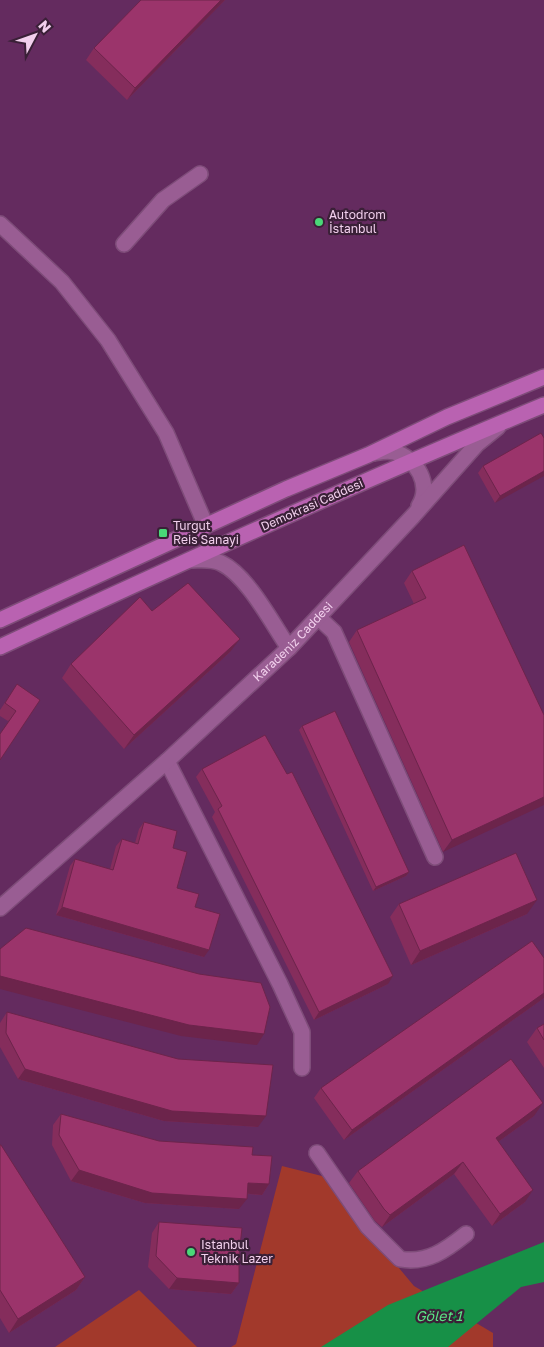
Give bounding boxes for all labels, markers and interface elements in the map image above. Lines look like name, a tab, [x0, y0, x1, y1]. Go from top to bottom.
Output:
north arrow	[10, 10, 60, 60]
text: N	[35, 17, 55, 36]
place label: Autodrom İstanbul	[329, 207, 386, 236]
marker: Autodrom İstanbul	[313, 216, 325, 228]
street label: Demokrasi Caddesi	[258, 475, 365, 534]
place label: Turgut Reis Sanayi	[173, 518, 239, 547]
marker: Turgut Reis Sanayi	[157, 527, 169, 539]
street label: Karadeniz Caddesi	[250, 598, 336, 684]
place label: Istanbul Teknik Lazer	[201, 1237, 273, 1266]
marker: Istanbul Teknik Lazer	[185, 1246, 197, 1258]
water label: Gölet 1	[416, 1307, 463, 1324]

